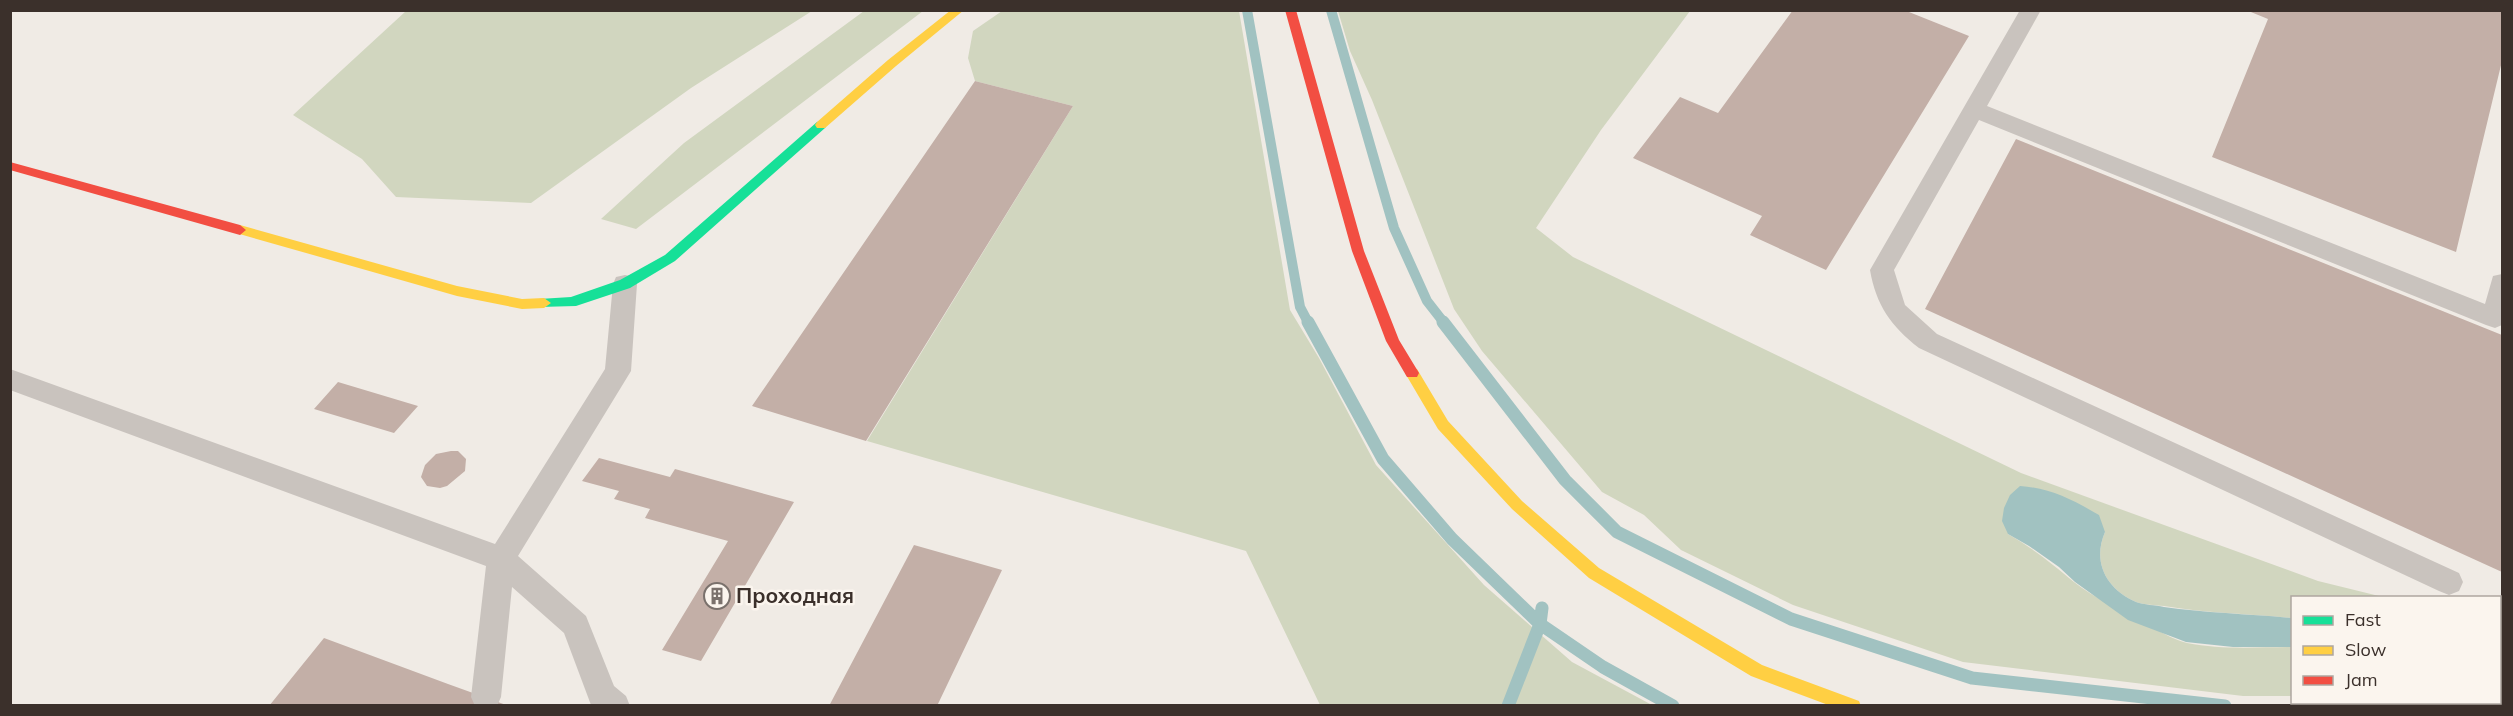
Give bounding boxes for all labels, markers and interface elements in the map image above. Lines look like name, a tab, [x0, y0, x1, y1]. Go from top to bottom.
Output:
building icon: Проходная	[702, 581, 732, 611]
place label: Проходная	[736, 582, 854, 608]
legend	[2291, 596, 2501, 704]
text: Fast	[2345, 608, 2381, 631]
text: Slow	[2345, 638, 2387, 661]
text: Jam	[2345, 668, 2378, 691]

